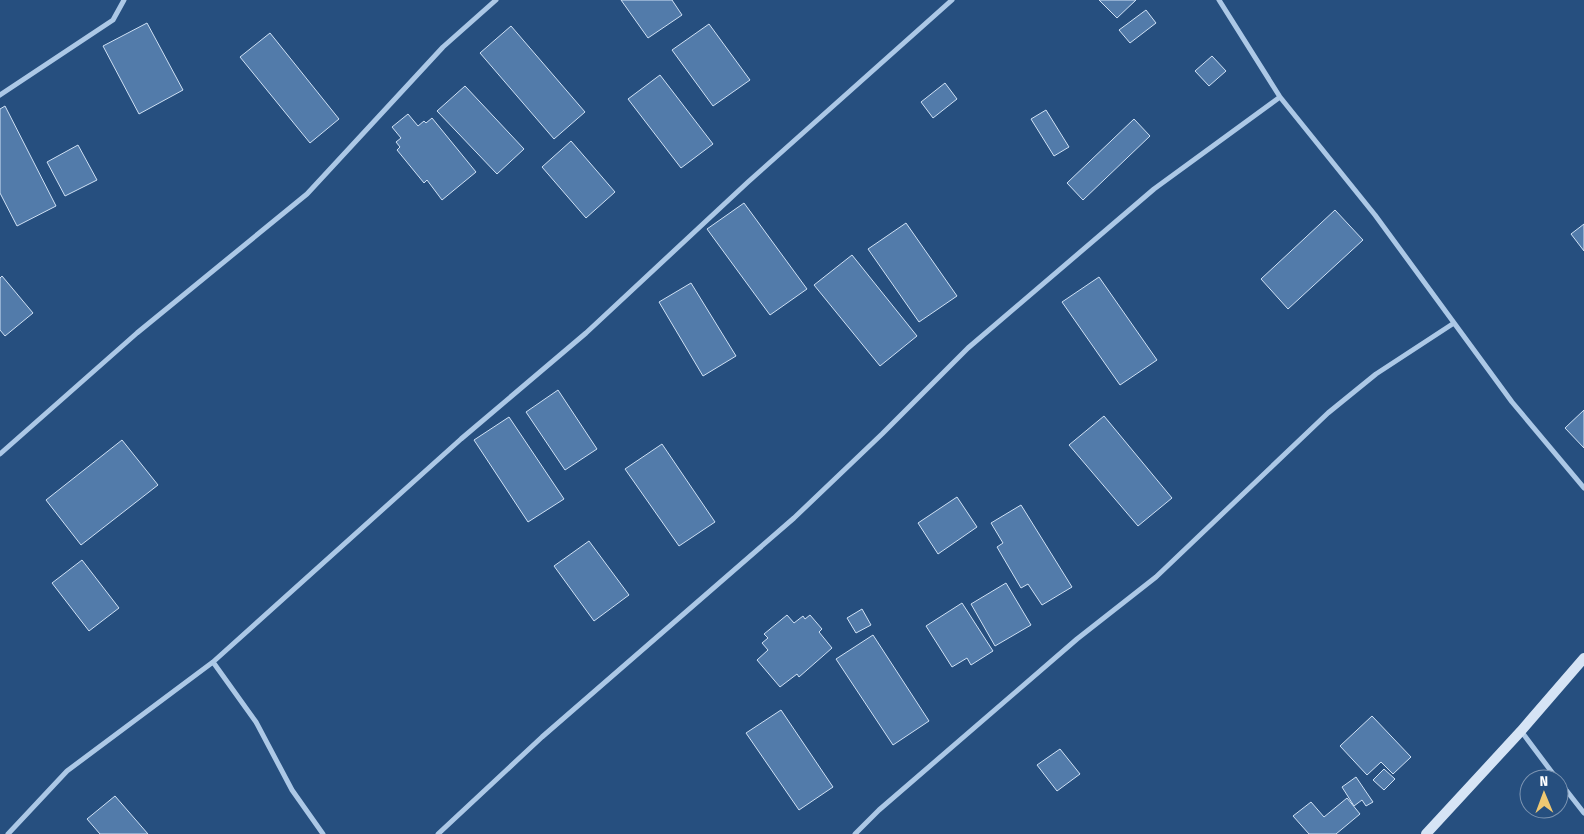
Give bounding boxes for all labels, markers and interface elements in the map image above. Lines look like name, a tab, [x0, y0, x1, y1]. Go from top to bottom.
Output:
north arrow	[1519, 769, 1569, 819]
text: N	[1539, 773, 1548, 790]

